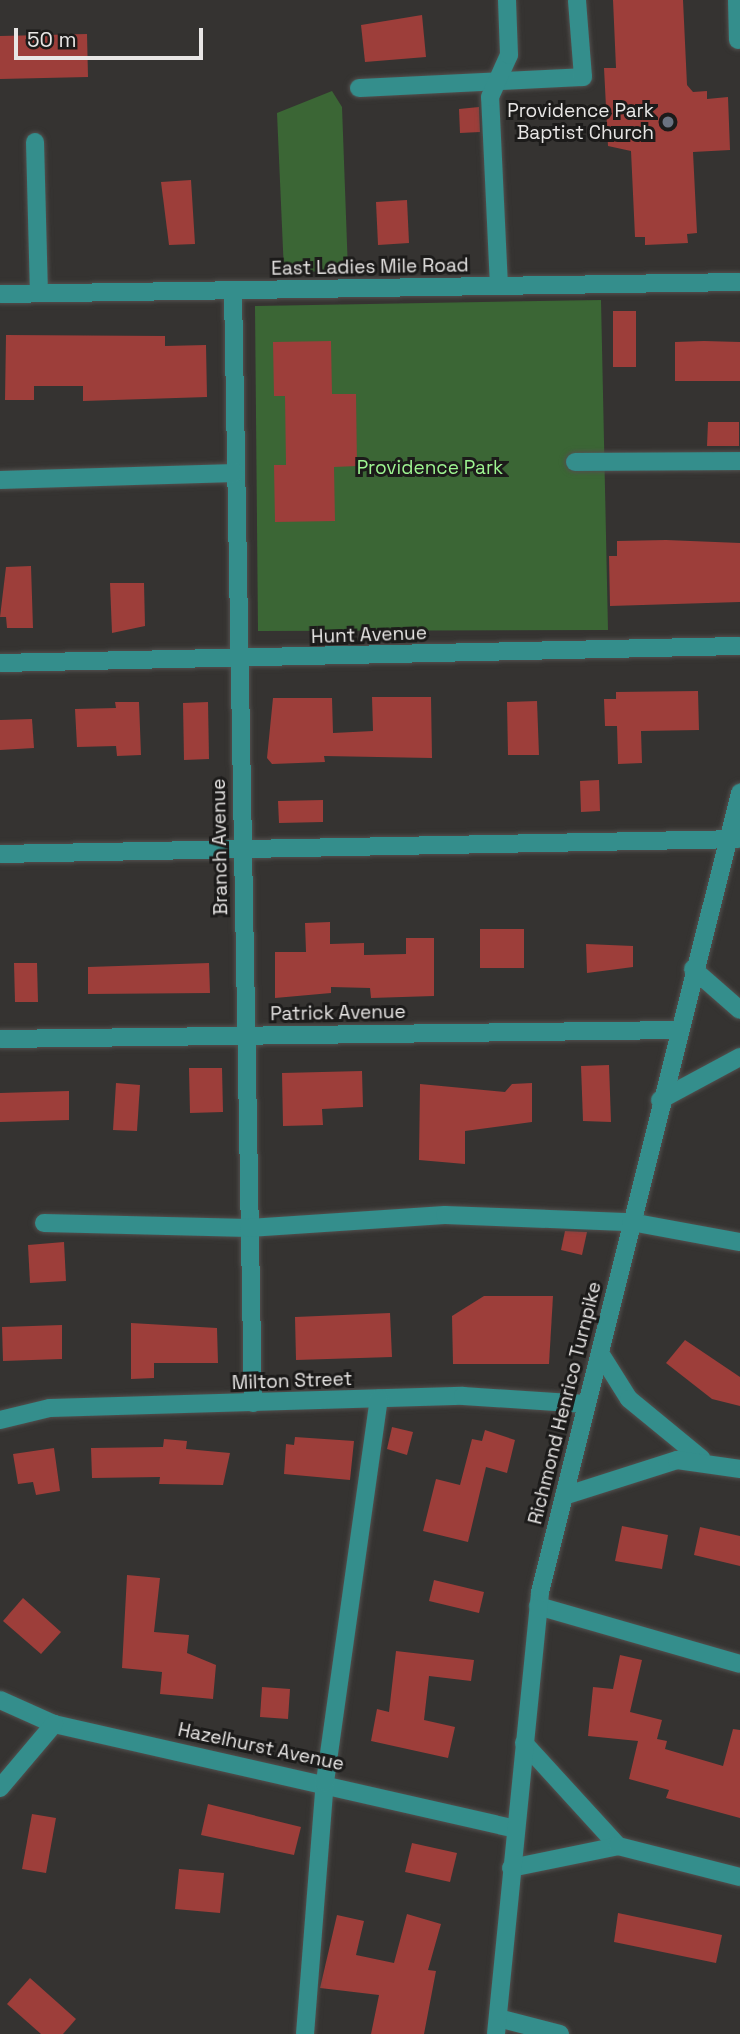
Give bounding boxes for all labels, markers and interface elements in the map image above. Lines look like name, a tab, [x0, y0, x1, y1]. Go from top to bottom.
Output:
scale bar	[18, 14, 206, 58]
text: 50 m	[27, 26, 77, 53]
place label: Providence Park Baptist Church	[507, 100, 654, 144]
marker: Providence Park Baptist Church	[660, 114, 676, 130]
street label: East Ladies Mile Road	[271, 254, 469, 280]
park label: Providence Park	[357, 457, 503, 479]
street label: Hunt Avenue	[311, 622, 427, 648]
street label: Branch Avenue	[207, 778, 233, 916]
street label: Patrick Avenue	[270, 1000, 406, 1026]
street label: Richmond Henrico Turnpike	[524, 1279, 606, 1527]
street label: Milton Street	[231, 1368, 353, 1394]
street label: Hazelhurst Avenue	[176, 1718, 346, 1776]

